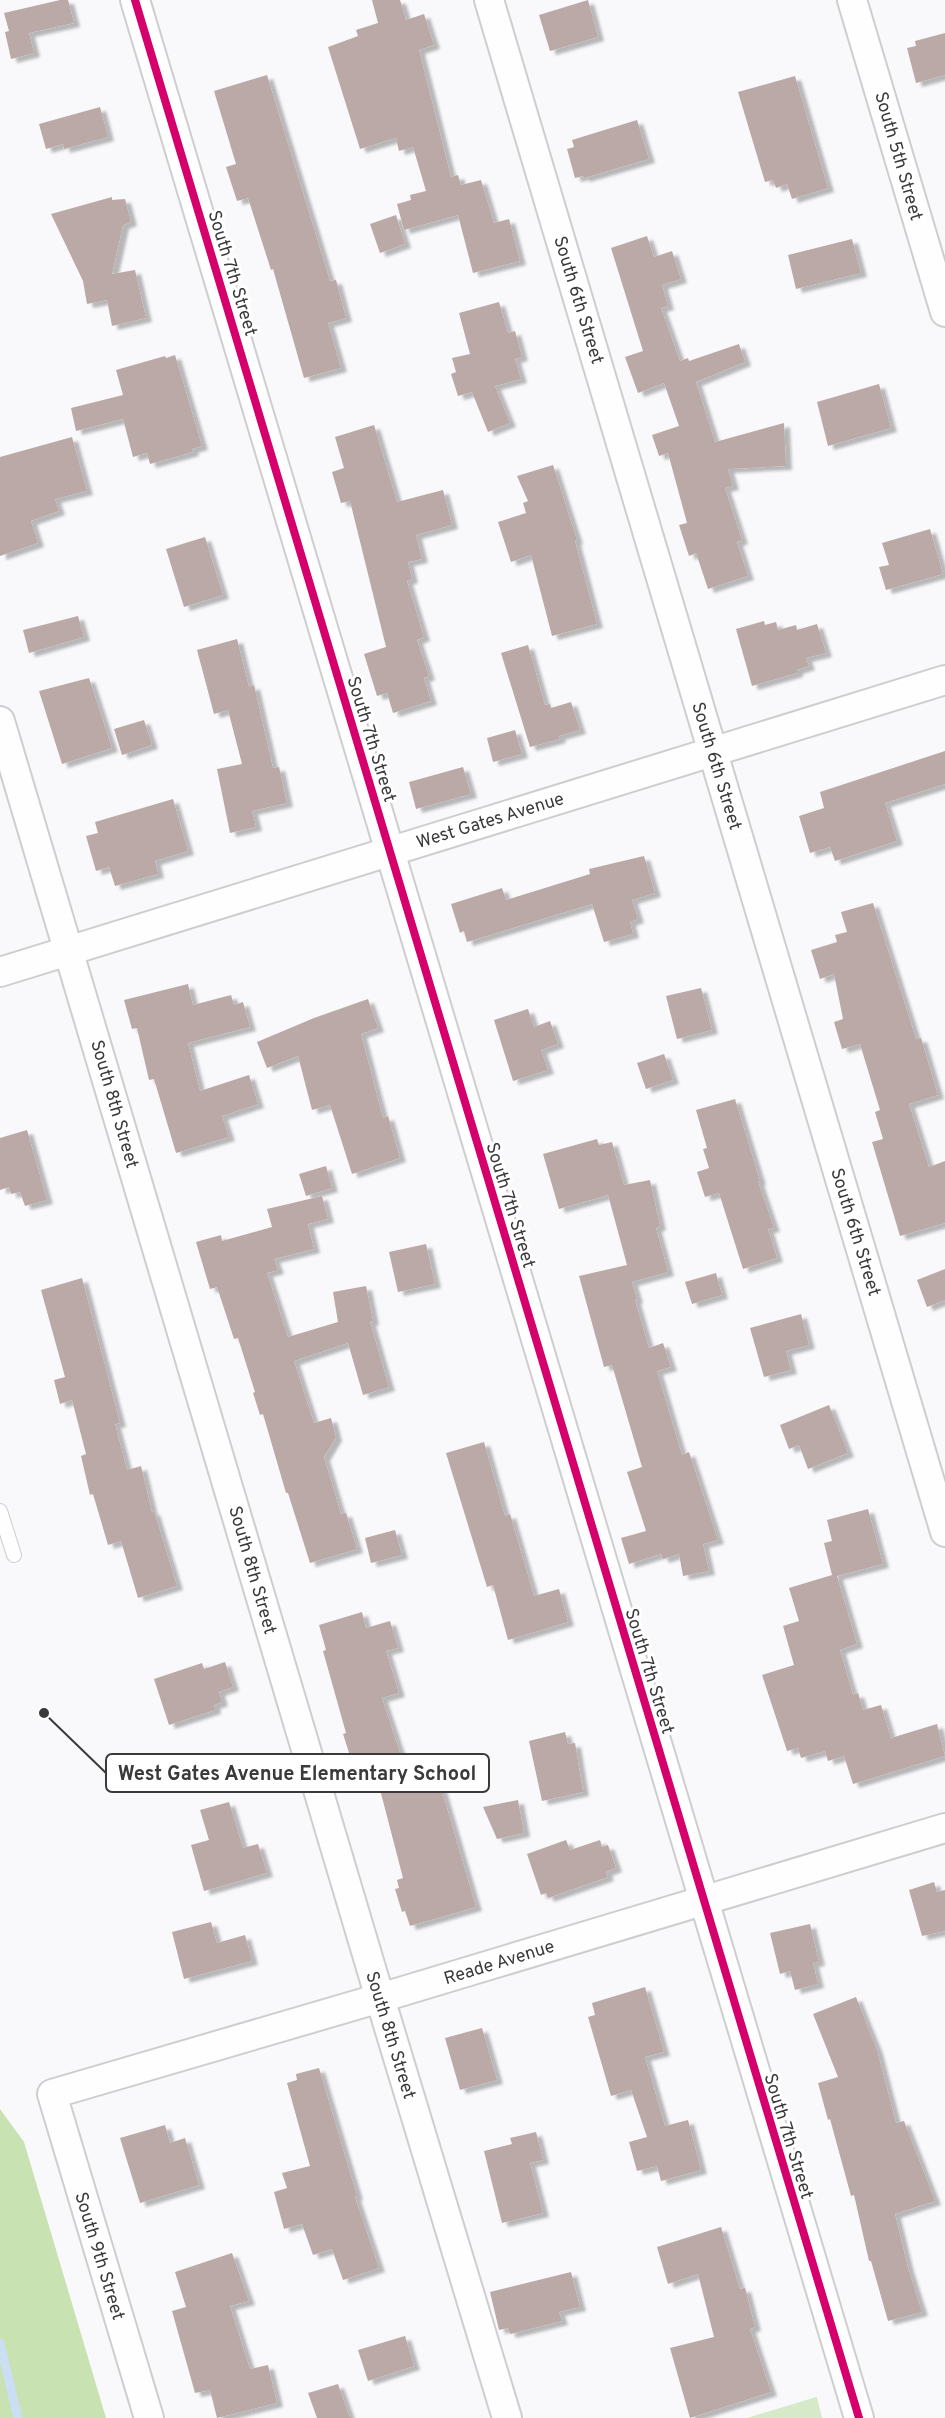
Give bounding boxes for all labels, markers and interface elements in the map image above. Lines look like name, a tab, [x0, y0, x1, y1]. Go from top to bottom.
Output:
street label: South 5th Street	[868, 89, 927, 224]
street label: South 7th Street	[202, 208, 262, 339]
street label: South 6th Street	[547, 234, 608, 367]
street label: South 7th Street	[341, 674, 401, 805]
street label: South 6th Street	[685, 700, 746, 833]
street label: West Gates Avenue	[414, 788, 567, 855]
street label: South 8th Street	[84, 1038, 143, 1171]
street label: South 7th Street	[480, 1140, 540, 1271]
street label: South 6th Street	[824, 1166, 885, 1299]
street label: South 8th Street	[222, 1504, 281, 1637]
street label: South 7th Street	[619, 1606, 679, 1737]
callout: West Gates Avenue Elementary School	[106, 1754, 489, 1792]
text: West Gates Avenue Elementary School	[118, 1762, 476, 1788]
street label: Reade Avenue	[441, 1936, 557, 1991]
street label: South 8th Street	[359, 1969, 420, 2102]
street label: South 7th Street	[758, 2071, 818, 2202]
street label: South 9th Street	[68, 2190, 129, 2323]

